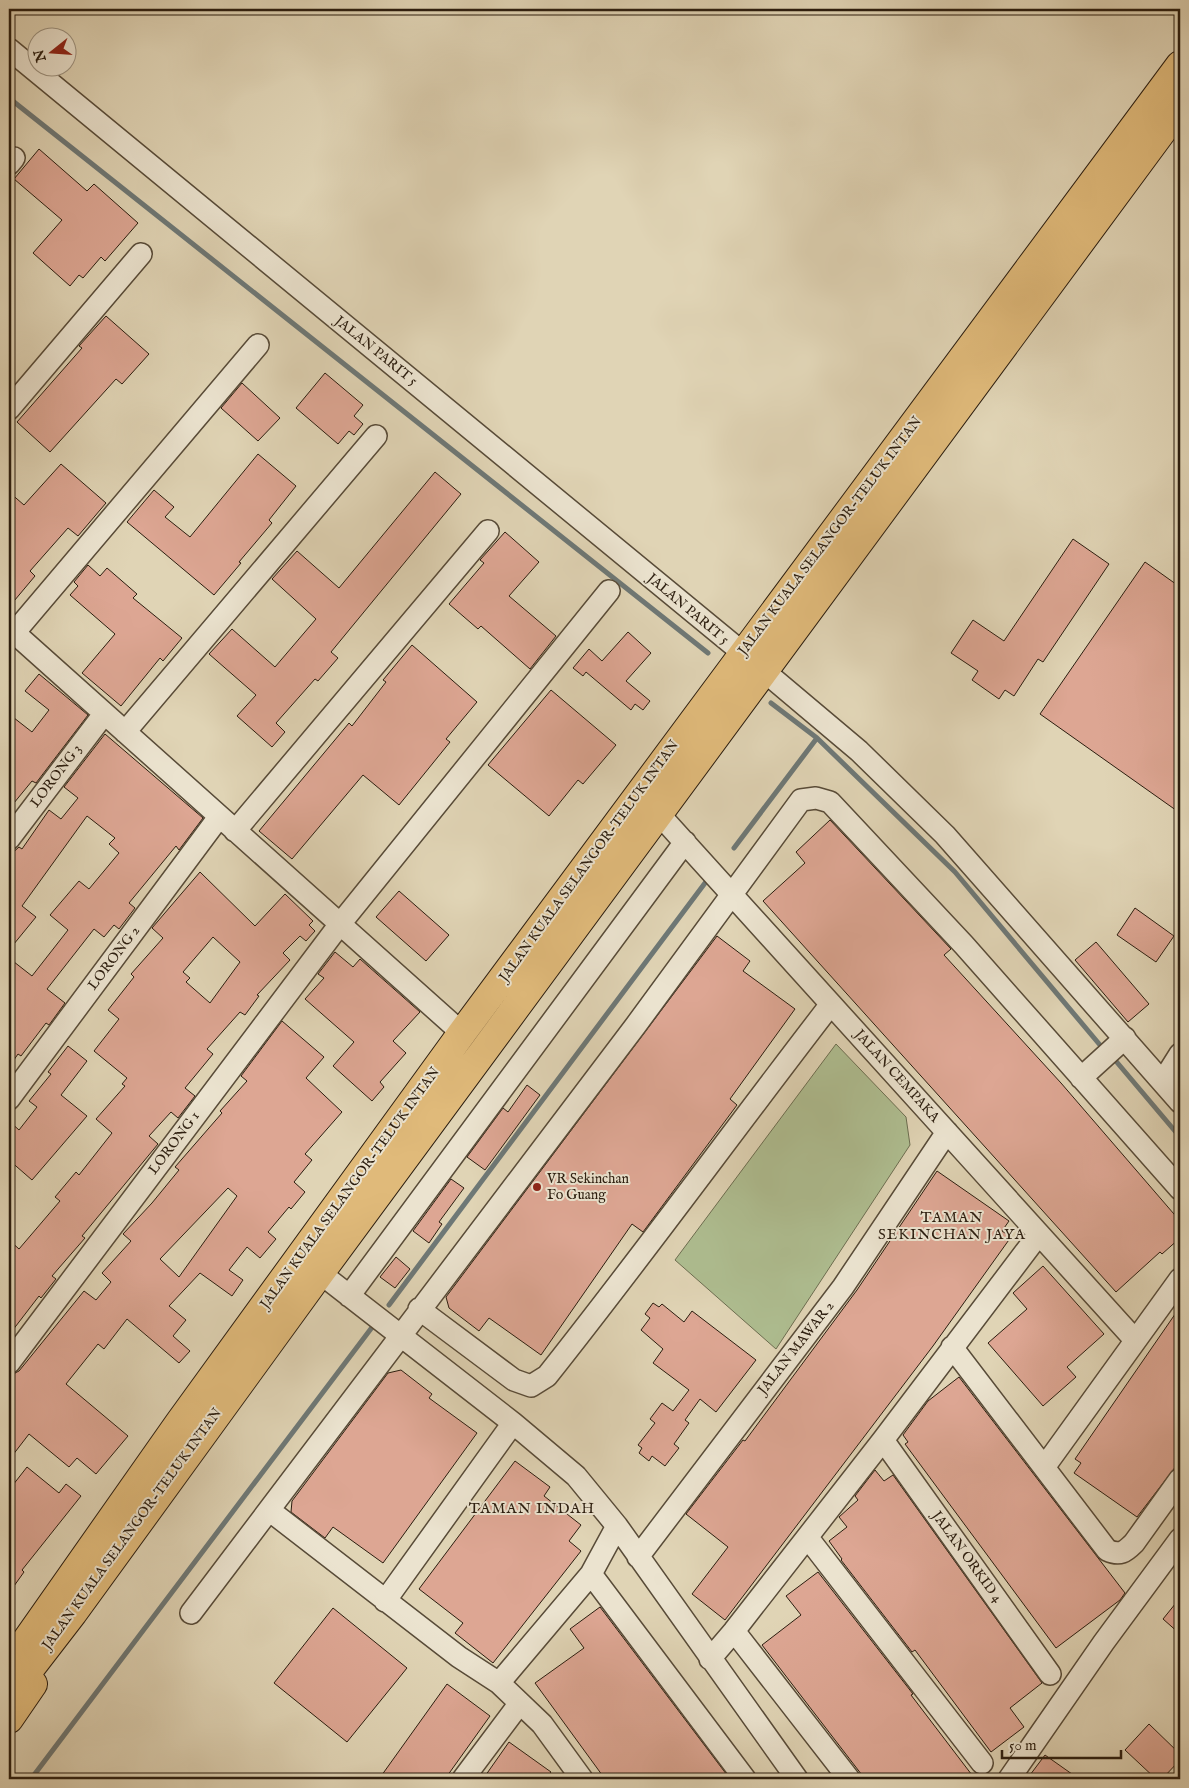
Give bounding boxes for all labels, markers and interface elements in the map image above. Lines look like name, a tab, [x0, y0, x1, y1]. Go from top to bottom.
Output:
north arrow	[28, 28, 78, 78]
text: N	[30, 47, 51, 65]
street label: JALAN PARIT 5	[329, 311, 421, 390]
street label: JALAN KUALA SELANGOR-TELUK INTAN	[733, 413, 926, 661]
street label: JALAN PARIT 5	[642, 568, 733, 649]
street label: JALAN KUALA SELANGOR-TELUK INTAN	[494, 737, 683, 987]
street label: LORONG 3	[26, 741, 86, 811]
street label: LORONG 2	[84, 922, 144, 994]
street label: JALAN CEMPAKA	[849, 1024, 944, 1127]
street label: JALAN KUALA SELANGOR-TELUK INTAN	[255, 1064, 444, 1314]
street label: LORONG 1	[144, 1108, 204, 1178]
place label: VR Sekinchan Fo Guang	[546, 1170, 630, 1204]
marker: VR Sekinchan Fo Guang	[531, 1181, 543, 1193]
district label: TAMAN SEKINCHAN JAYA	[878, 1208, 1026, 1244]
street label: JALAN MAWAR 2	[753, 1297, 838, 1400]
street label: JALAN KUALA SELANGOR-TELUK INTAN	[37, 1405, 226, 1655]
district label: TAMAN INDAH	[469, 1499, 595, 1518]
street label: JALAN ORKID 4	[927, 1506, 1006, 1606]
scale bar	[1002, 1728, 1120, 1760]
text: 50 m	[1009, 1736, 1037, 1755]

